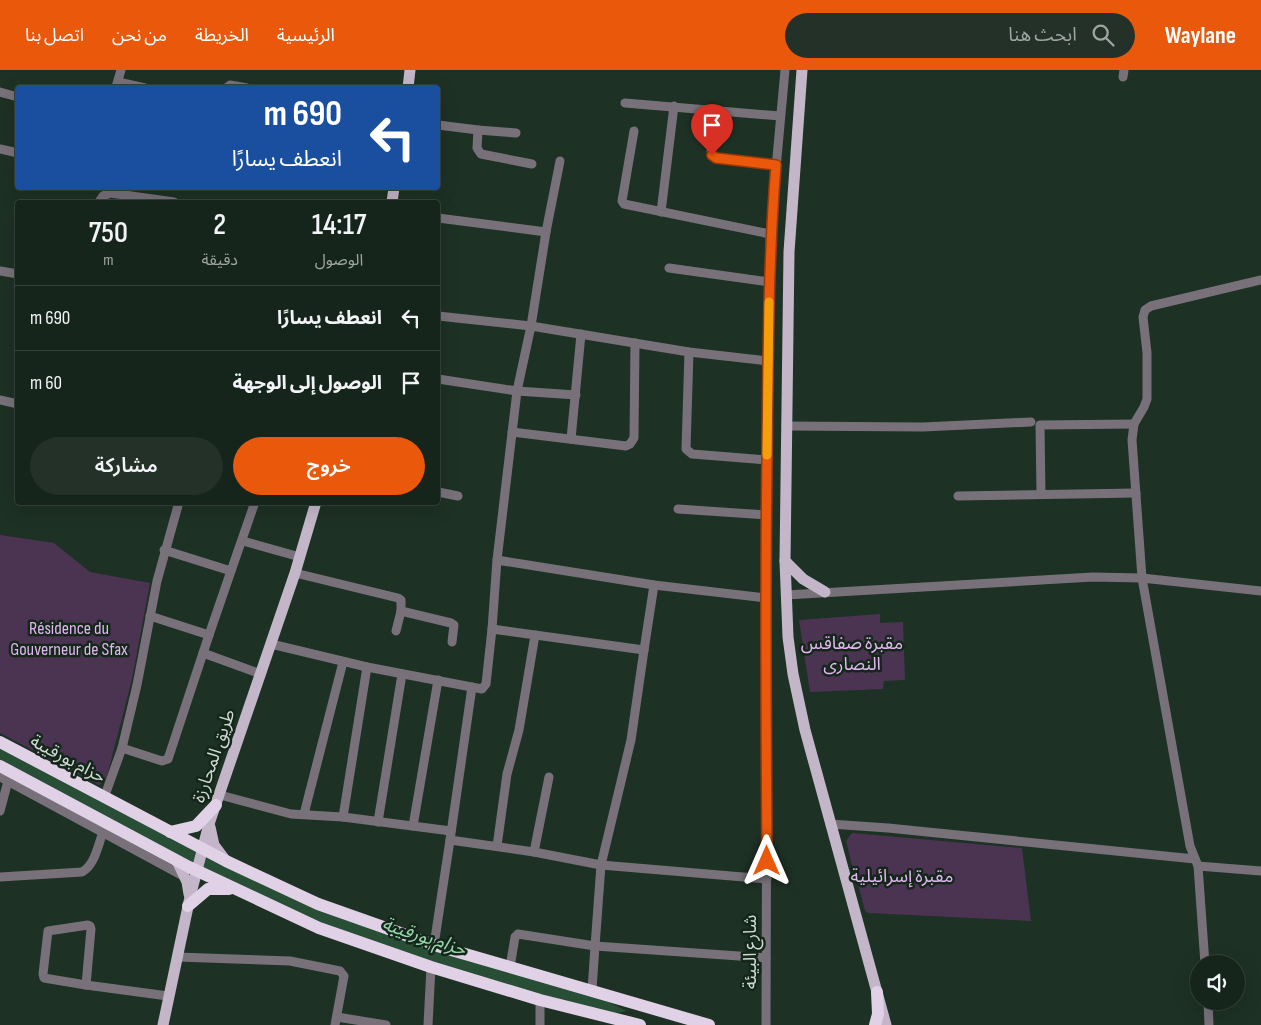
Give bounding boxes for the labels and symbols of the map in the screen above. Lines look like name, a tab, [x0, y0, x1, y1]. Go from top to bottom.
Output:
pin	[691, 104, 733, 155]
park label: Résidence du Gouverneur de Sfax	[10, 618, 128, 660]
park label: مقبرة صفاقس النصارى	[801, 633, 903, 675]
street label: طريق المحارزة	[188, 707, 240, 805]
street label: حزام بورقيبة	[25, 730, 109, 790]
position arrow	[740, 834, 792, 886]
park label: مقبرة إسرائيلية	[851, 866, 953, 888]
water label: حزام بورقيبة	[379, 913, 470, 963]
street label: شارع البيئة	[740, 915, 764, 989]

